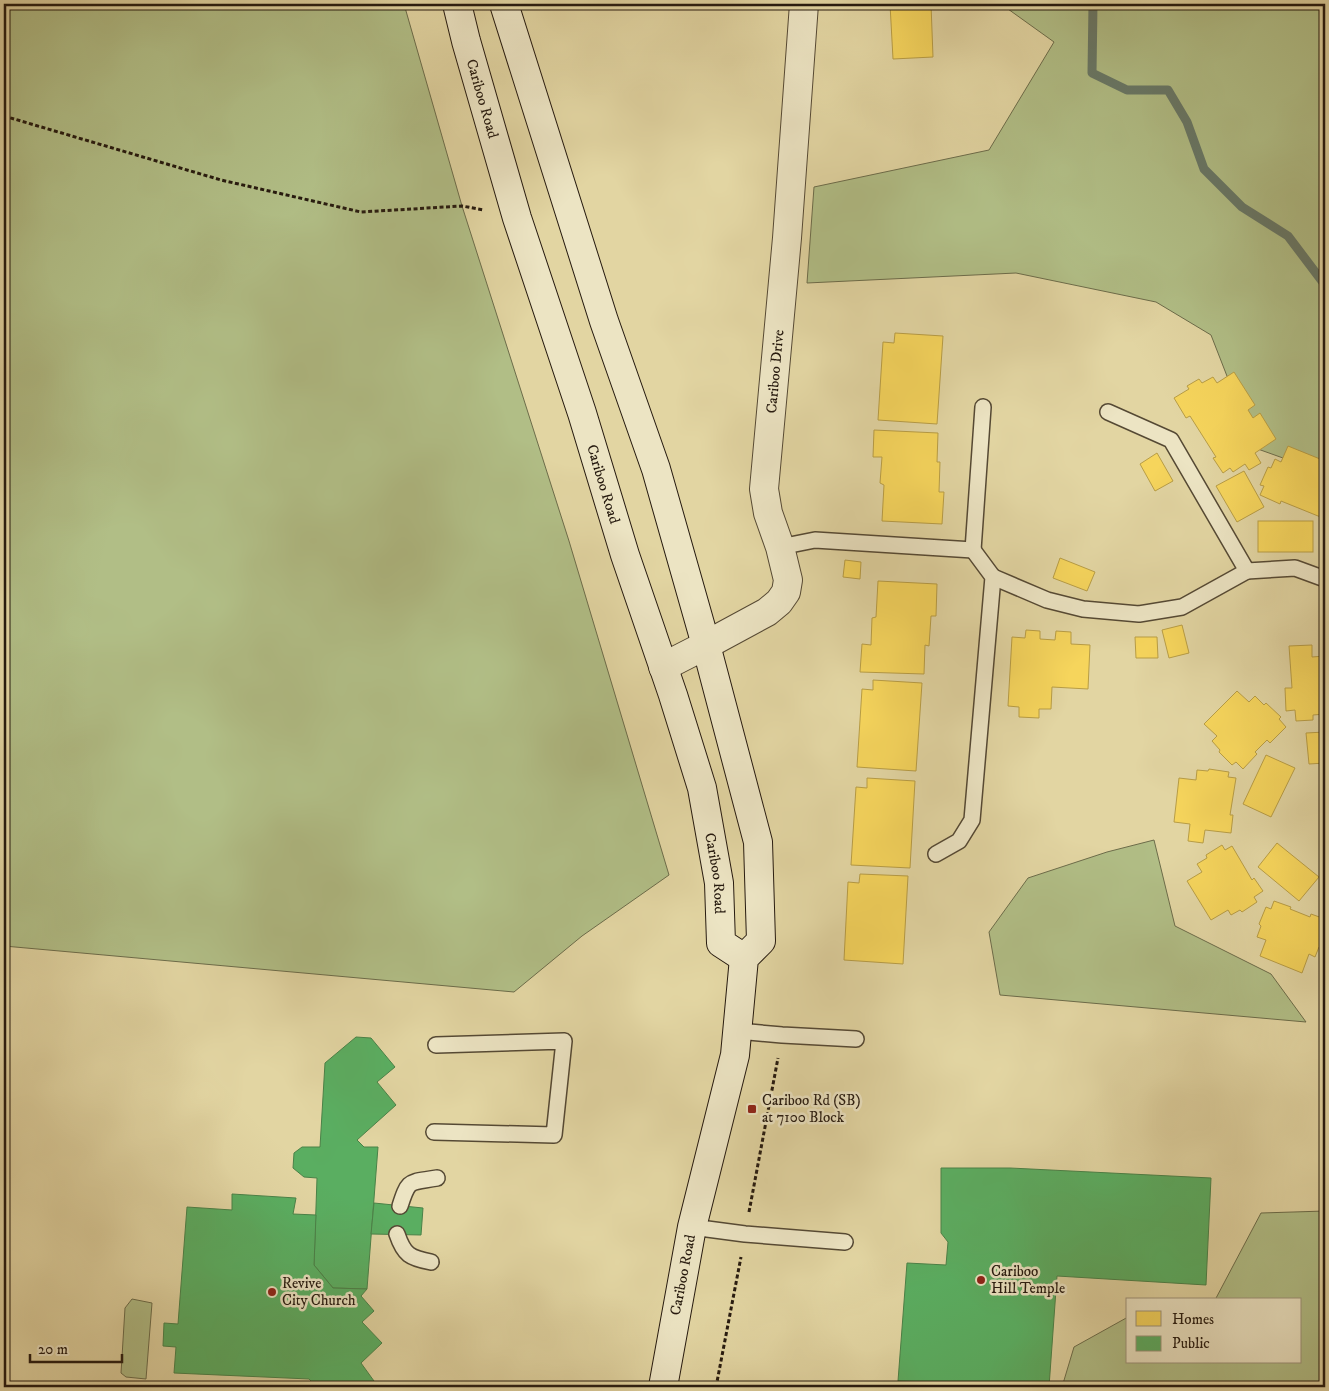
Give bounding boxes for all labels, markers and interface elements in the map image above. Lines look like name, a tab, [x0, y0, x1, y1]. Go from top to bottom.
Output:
street label: Cariboo Road	[462, 57, 503, 141]
street label: Cariboo Drive	[761, 329, 788, 414]
street label: Cariboo Road	[583, 442, 625, 526]
street label: Cariboo Road	[701, 831, 730, 915]
place label: Cariboo Rd (SB) at 7100 Block	[762, 1091, 861, 1127]
marker: Cariboo Rd (SB) at 7100 Block	[746, 1103, 758, 1115]
street label: Cariboo Road	[666, 1233, 700, 1317]
place label: Cariboo Hill Temple	[991, 1262, 1065, 1298]
place label: Revive City Church	[282, 1274, 356, 1310]
marker: Cariboo Hill Temple	[975, 1274, 987, 1286]
marker: Revive City Church	[266, 1286, 278, 1298]
legend	[1126, 1298, 1302, 1364]
text: Homes	[1172, 1310, 1214, 1329]
scale bar	[30, 1331, 122, 1363]
text: Public	[1172, 1334, 1210, 1353]
text: 20 m	[38, 1340, 68, 1359]

